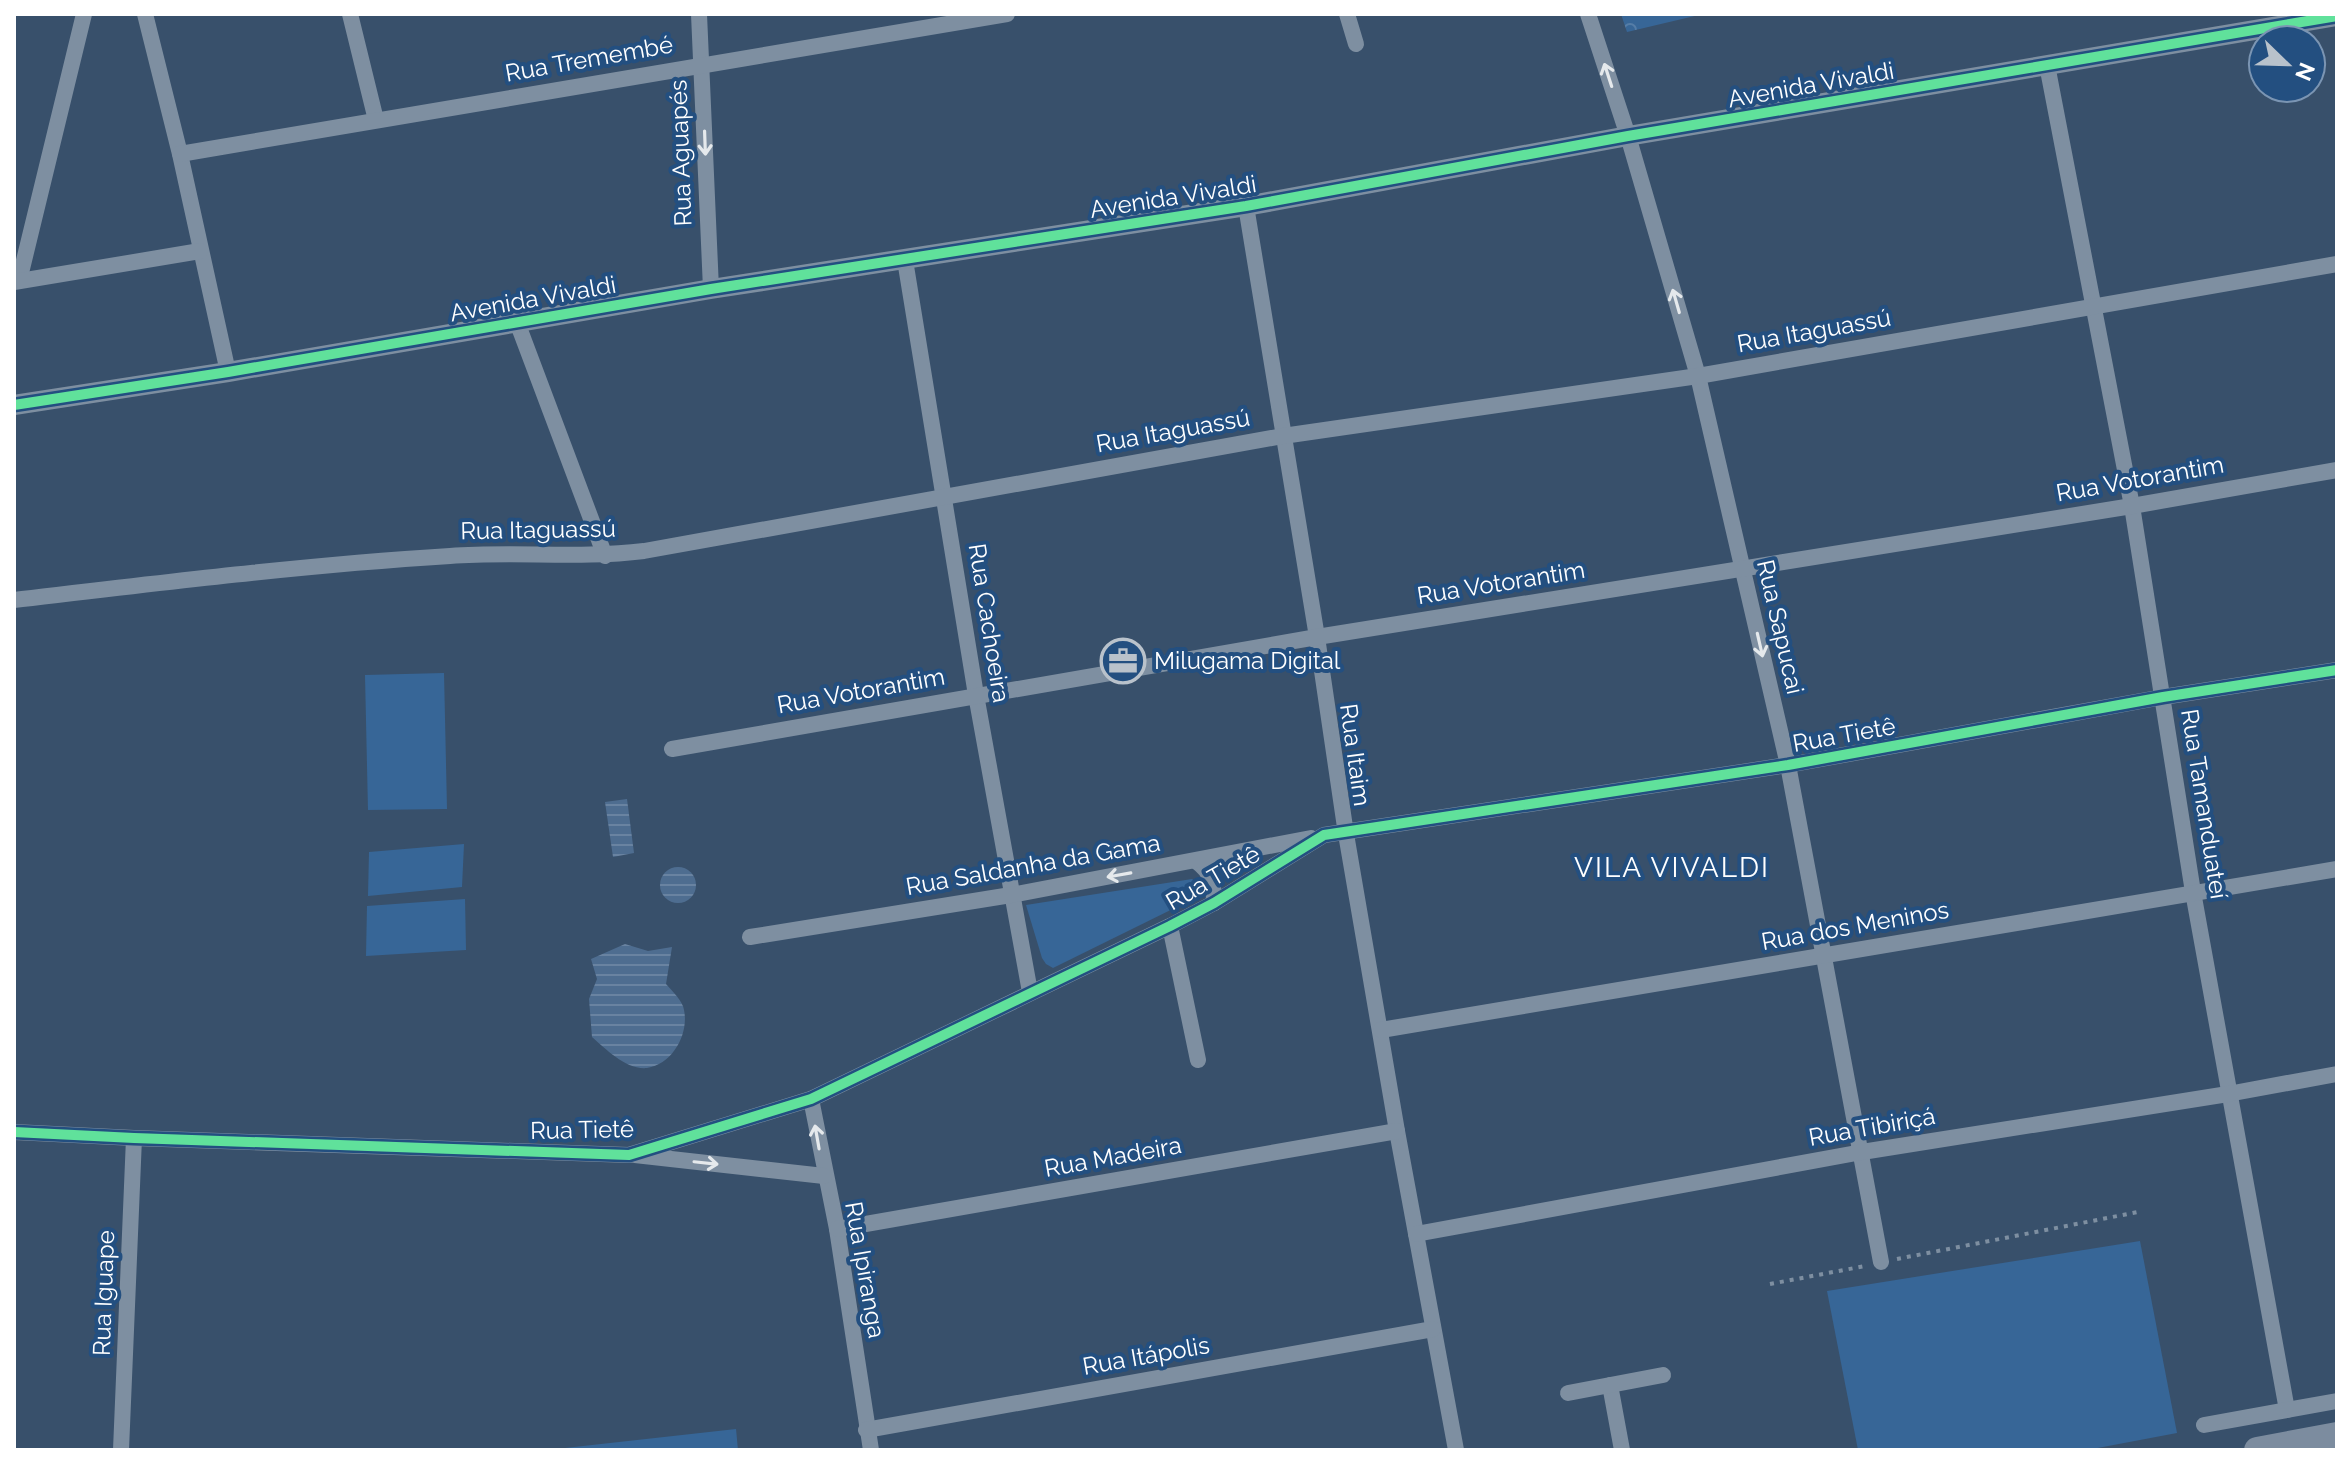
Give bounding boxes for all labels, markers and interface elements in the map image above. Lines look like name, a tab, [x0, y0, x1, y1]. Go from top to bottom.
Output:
north arrow	[2247, 24, 2327, 104]
street label: Rua Tremembé	[503, 29, 675, 88]
street label: Avenida Vivaldi	[1726, 56, 1896, 113]
text: N	[2290, 59, 2321, 85]
one-way arrow	[1600, 63, 1615, 88]
street label: Rua Aguapés	[663, 79, 698, 227]
one-way arrow	[697, 129, 712, 156]
street label: Avenida Vivaldi	[1088, 169, 1258, 224]
street label: Avenida Vivaldi	[448, 270, 618, 327]
one-way arrow	[1668, 289, 1683, 315]
street label: Rua Itaguassú	[1735, 303, 1893, 358]
street label: Rua Itaguassú	[1094, 403, 1252, 458]
street label: Rua Votorantim	[2054, 449, 2226, 508]
street label: Rua Itaguassú	[460, 514, 616, 545]
street label: Rua Cachoeira	[963, 541, 1016, 705]
street label: Rua Votorantim	[1415, 555, 1587, 610]
street label: Rua Sapucai	[1751, 557, 1810, 697]
one-way arrow	[1753, 632, 1768, 657]
office icon: Milugama Digital	[1099, 637, 1147, 685]
place label: Milugama Digital	[1154, 646, 1341, 675]
street label: Rua Votorantim	[775, 661, 947, 720]
street label: Rua Itaim	[1334, 702, 1377, 808]
street label: Rua Tamanduateí	[2175, 707, 2234, 902]
street label: Rua Tietê	[1790, 711, 1898, 758]
street label: Rua Saldanha da Gama	[903, 828, 1162, 901]
street label: Rua Tietê	[1160, 839, 1265, 916]
district label: VILA VIVALDI	[1574, 851, 1770, 884]
one-way arrow	[1107, 869, 1132, 884]
street label: Rua dos Meninos	[1759, 895, 1951, 956]
street label: Rua Tibiriçá	[1806, 1101, 1937, 1152]
street label: Rua Tietê	[530, 1114, 634, 1145]
one-way arrow	[809, 1125, 824, 1151]
street label: Rua Madeira	[1042, 1130, 1184, 1183]
one-way arrow	[692, 1156, 719, 1171]
street label: Rua Ipiranga	[839, 1199, 892, 1341]
street label: Rua Iguape	[87, 1230, 120, 1356]
street label: Rua Itápolis	[1080, 1330, 1212, 1381]

